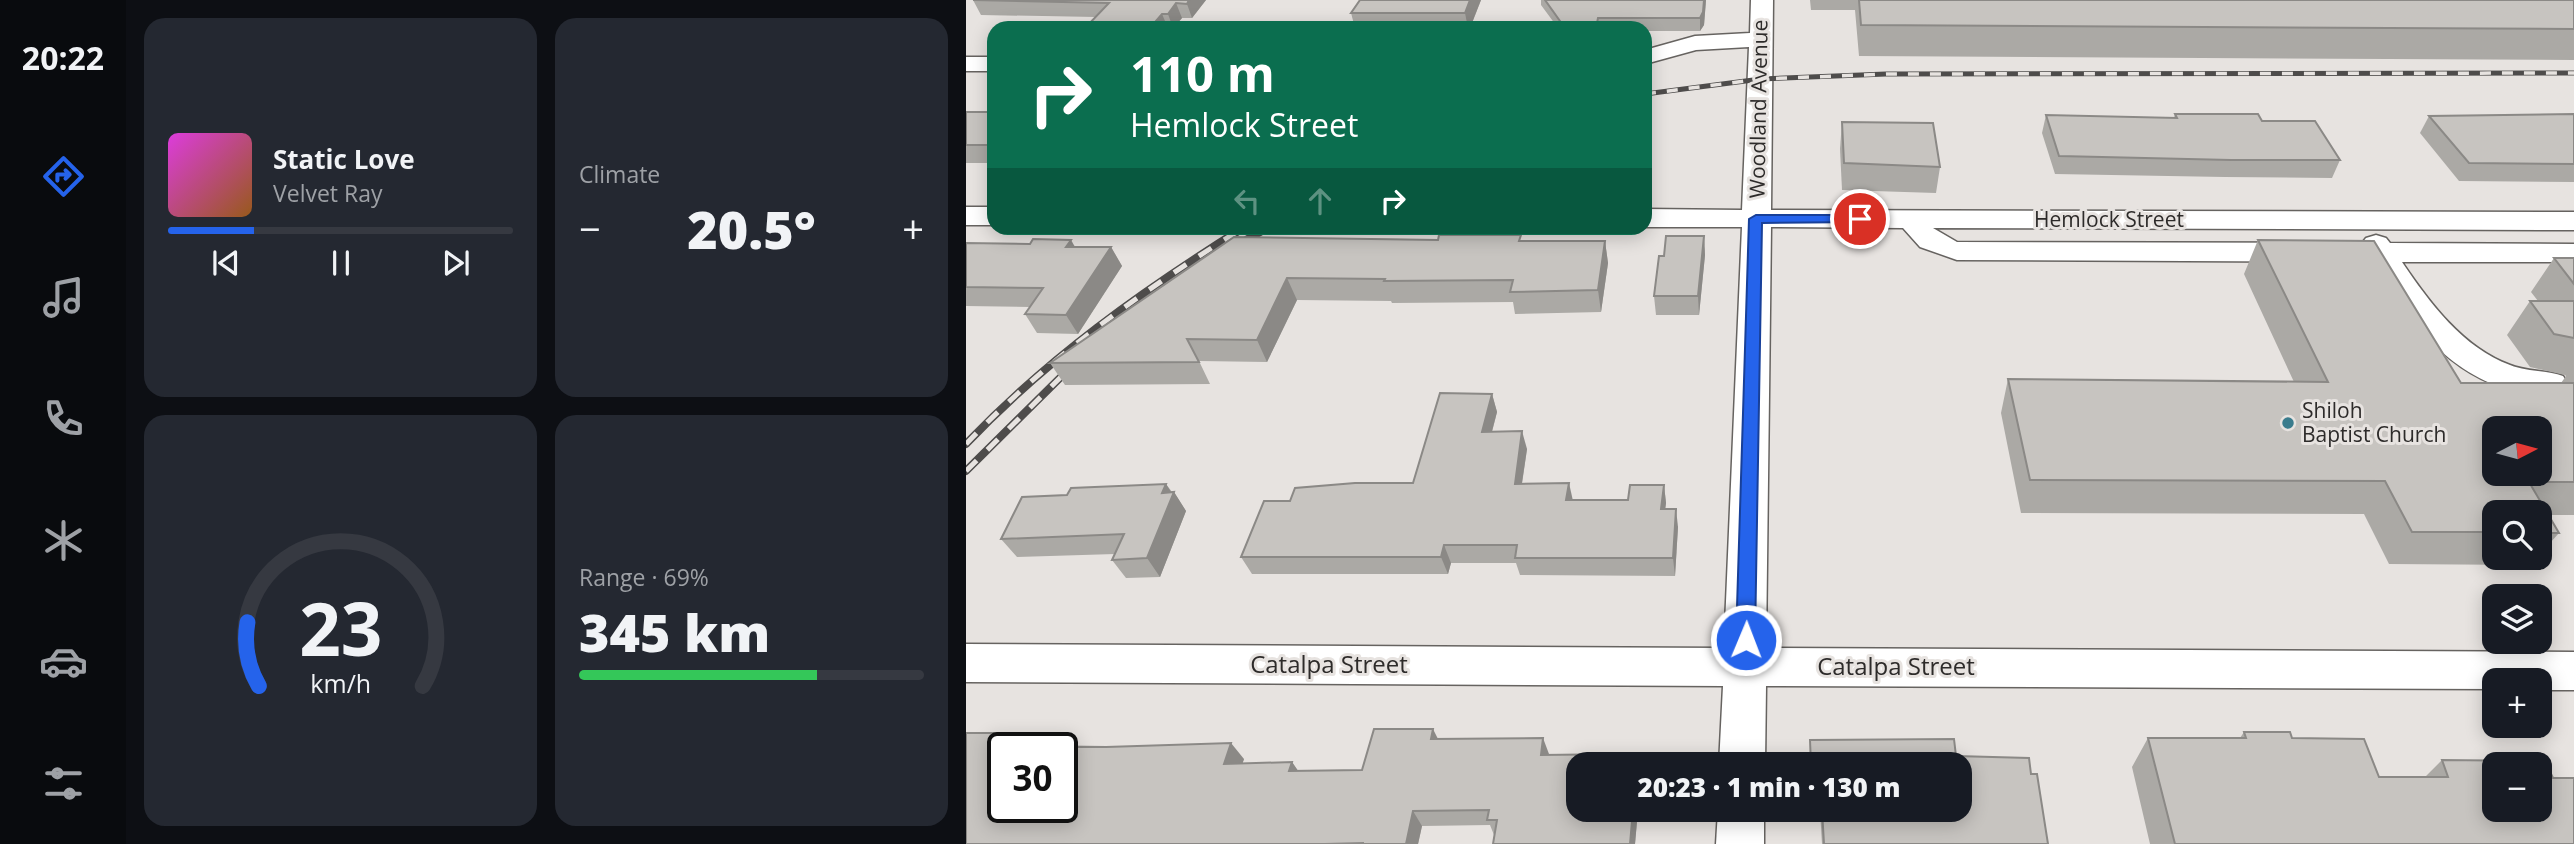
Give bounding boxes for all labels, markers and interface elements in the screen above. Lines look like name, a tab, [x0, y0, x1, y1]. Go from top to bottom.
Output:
street label: Woodland Avenue	[1742, 19, 1774, 199]
text: 20:22	[22, 36, 104, 79]
text: 110 m	[1130, 40, 1275, 106]
icon: right	[1015, 49, 1106, 140]
text: Hemlock Street	[1130, 103, 1358, 146]
text: Static Love	[273, 141, 415, 177]
icon: directions	[39, 152, 88, 201]
text: Climate	[579, 158, 660, 190]
text: Velvet Ray	[273, 177, 383, 209]
icon: left	[1228, 182, 1266, 220]
icon: ahead	[1301, 182, 1339, 220]
icon: right	[1374, 182, 1412, 220]
pin	[1830, 189, 1890, 249]
text: 20.5°	[687, 193, 816, 264]
icon: arrive	[1841, 200, 1879, 238]
text: −	[579, 202, 601, 254]
text: +	[902, 202, 924, 254]
street label: Hemlock Street	[2034, 205, 2184, 233]
icon: previous	[207, 244, 245, 282]
icon: pause	[322, 244, 360, 282]
icon: next	[437, 244, 475, 282]
icon: music	[39, 273, 88, 322]
icon: phone	[39, 394, 88, 443]
place label: Shiloh Baptist Church	[2302, 396, 2446, 448]
marker: Shiloh Baptist Church	[2280, 415, 2296, 431]
north arrow	[2482, 416, 2552, 486]
map controls	[2482, 416, 2552, 822]
button: search	[2482, 500, 2552, 570]
icon: climate	[39, 516, 88, 565]
text: Range · 69%	[579, 561, 709, 593]
text: 23	[299, 579, 382, 678]
button: layers	[2482, 584, 2552, 654]
text: 345 km	[579, 596, 770, 667]
position arrow	[1709, 603, 1783, 677]
icon: car	[39, 637, 88, 686]
street label: Catalpa Street	[1250, 647, 1408, 680]
street label: Catalpa Street	[1817, 649, 1975, 682]
text: km/h	[310, 666, 371, 700]
button: +	[2482, 668, 2552, 738]
speed limit sign: 30	[987, 732, 1078, 823]
button: −	[2482, 752, 2552, 822]
icon: filters	[39, 759, 88, 808]
text: 20:23 · 1 min · 130 m	[1638, 769, 1900, 805]

